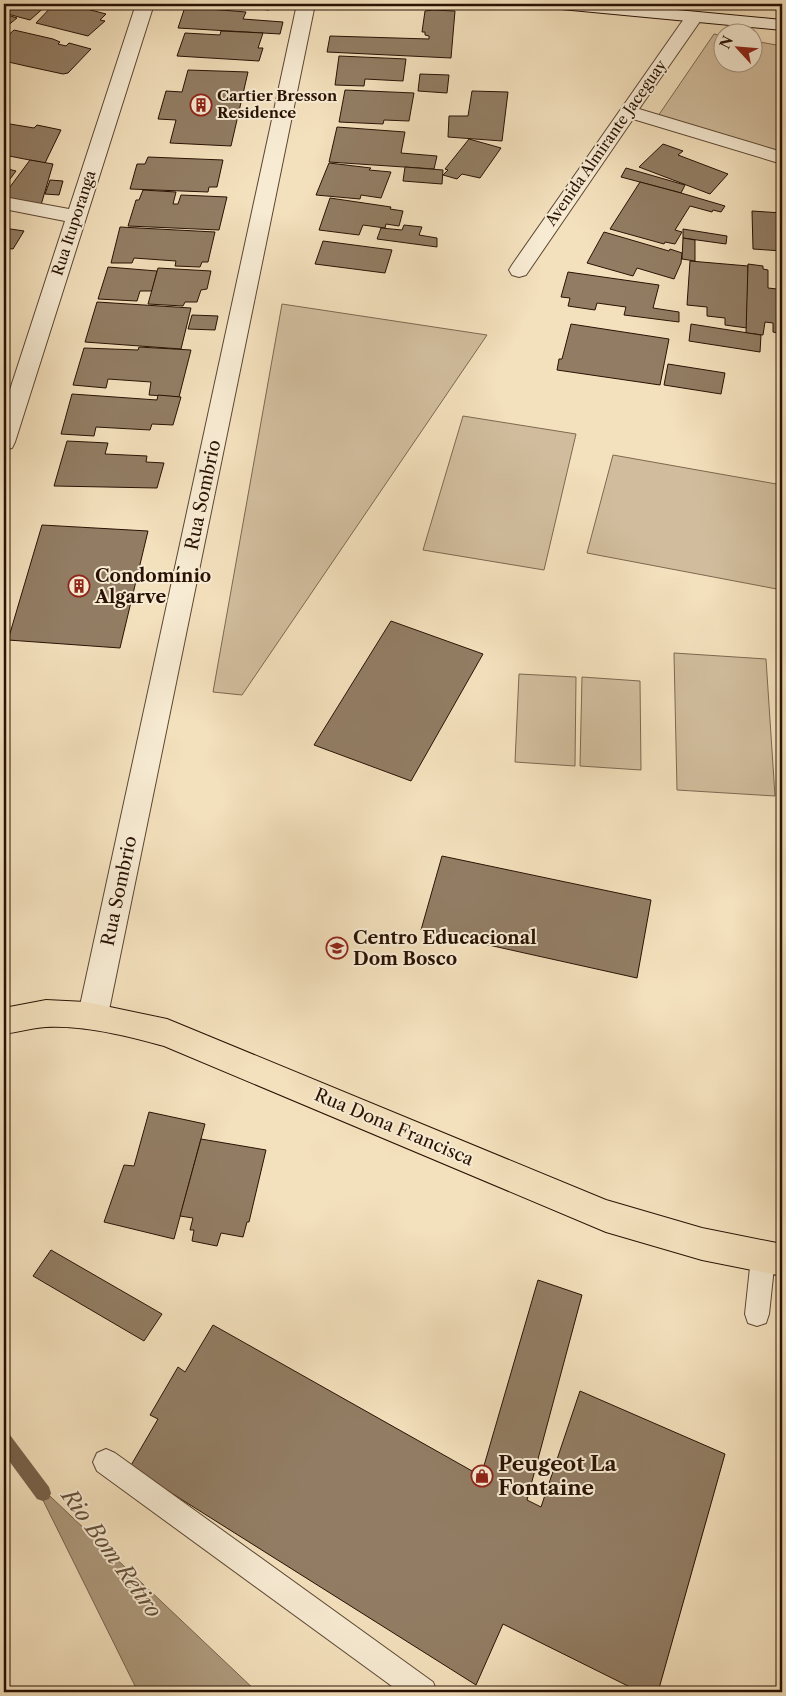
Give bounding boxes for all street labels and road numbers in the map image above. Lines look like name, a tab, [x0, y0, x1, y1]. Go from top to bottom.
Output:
street label: Avenida Almirante Jaceguay	[540, 56, 671, 230]
street label: Rua Ituporanga	[48, 168, 100, 278]
street label: Rua Sombrio	[181, 438, 225, 552]
street label: Rua Sombrio	[97, 834, 141, 948]
street label: Rua Dona Francisca	[311, 1083, 477, 1171]

